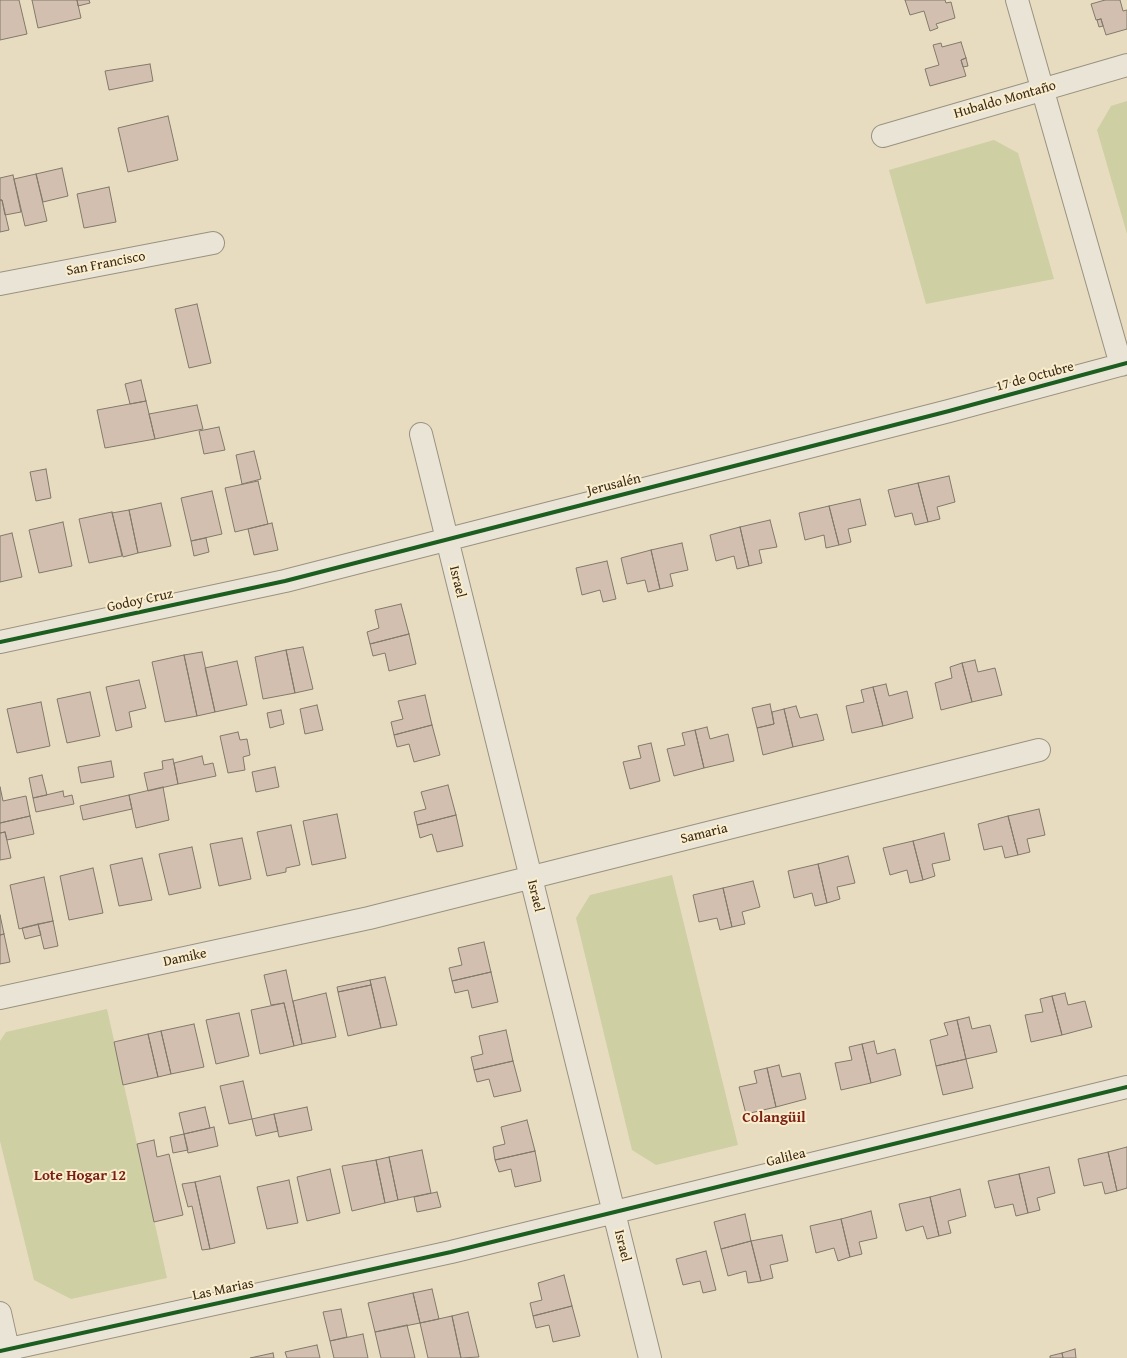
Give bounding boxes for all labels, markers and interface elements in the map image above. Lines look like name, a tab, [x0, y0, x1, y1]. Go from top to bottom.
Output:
street label: Hubaldo Montaño	[952, 77, 1058, 123]
street label: San Francisco	[65, 248, 147, 280]
street label: 17 de Octubre	[994, 358, 1076, 396]
street label: Jerusalén	[585, 470, 643, 500]
street label: Israel	[445, 564, 469, 600]
street label: Godoy Cruz	[105, 586, 175, 616]
street label: Samaria	[679, 820, 729, 848]
street label: Israel	[523, 878, 547, 914]
street label: Damike	[162, 945, 208, 971]
district label: Colangüil	[742, 1109, 806, 1127]
street label: Galilea	[765, 1145, 807, 1171]
district label: Lote Hogar 12	[34, 1167, 126, 1185]
street label: Israel	[610, 1228, 634, 1264]
street label: Las Marias	[191, 1275, 255, 1305]

